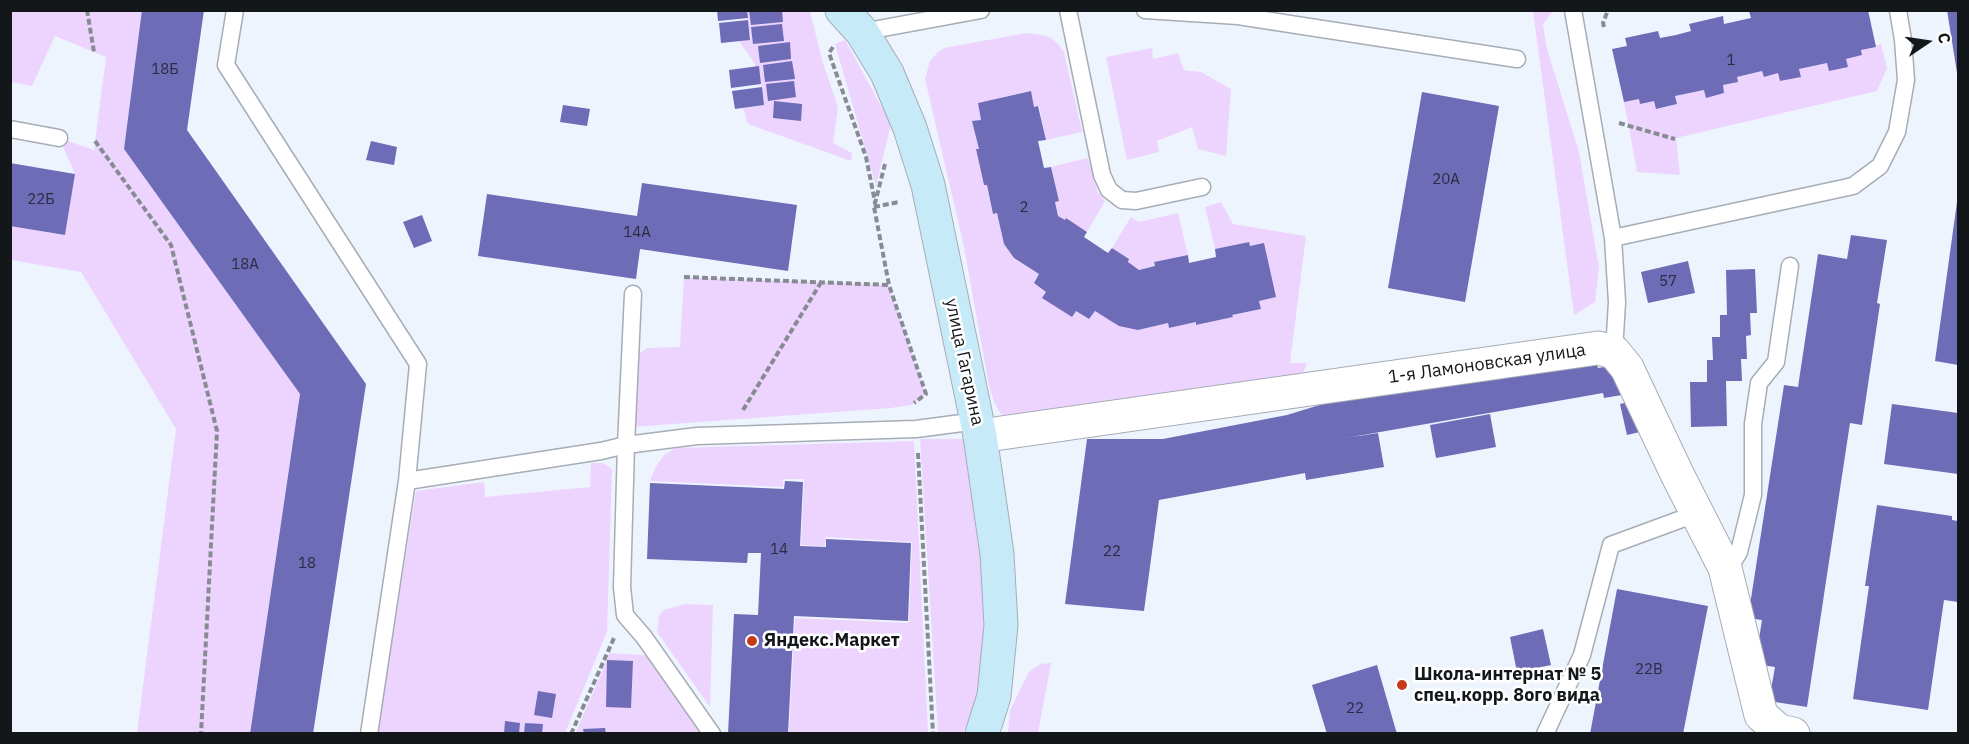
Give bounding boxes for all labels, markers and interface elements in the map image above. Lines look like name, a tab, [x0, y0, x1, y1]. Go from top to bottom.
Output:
north arrow	[1897, 12, 1957, 72]
text: С	[1934, 31, 1955, 45]
house number: 1	[1727, 52, 1735, 70]
house number: 18Б	[151, 61, 179, 79]
house number: 20А	[1432, 171, 1460, 189]
house number: 22Б	[27, 191, 55, 209]
house number: 2	[1020, 199, 1028, 217]
house number: 14А	[623, 224, 651, 242]
house number: 18А	[231, 256, 259, 274]
house number: 57	[1659, 273, 1677, 291]
street label: улица Гагарина	[940, 296, 988, 428]
street label: 1-я Ламоновская улица	[1387, 339, 1587, 389]
house number: 14	[770, 541, 788, 559]
house number: 22	[1103, 543, 1121, 561]
house number: 18	[298, 555, 316, 573]
place label: Яндекс.Маркет	[764, 630, 900, 652]
marker: Яндекс.Маркет	[745, 634, 759, 648]
house number: 22В	[1635, 661, 1663, 679]
place label: Школа-интернат № 5 спец.корр. 8ого вида	[1414, 664, 1601, 706]
marker: Школа-интернат № 5 спец.корр. 8ого вида	[1395, 678, 1409, 692]
house number: 22	[1346, 700, 1364, 718]

